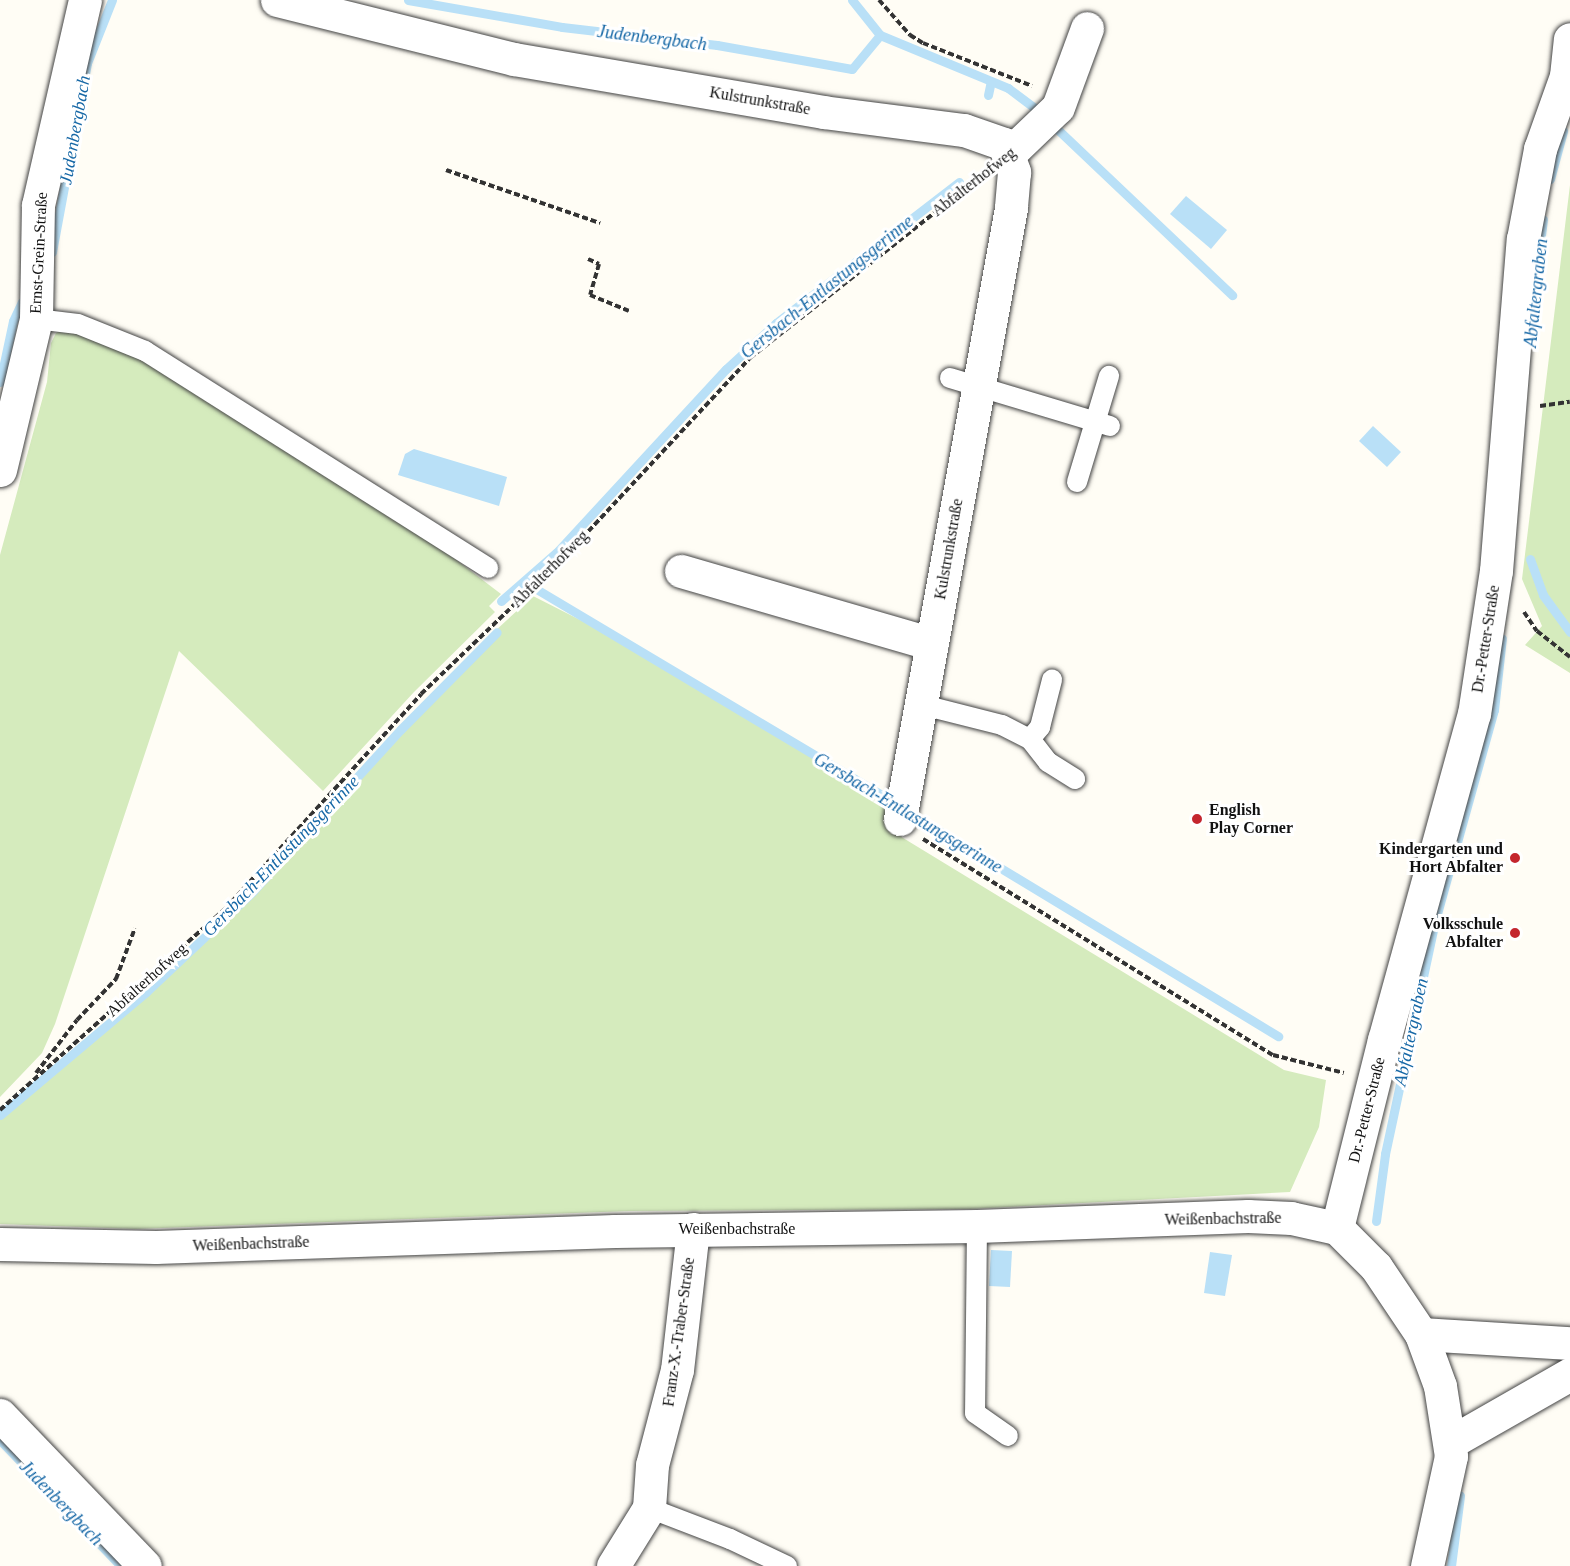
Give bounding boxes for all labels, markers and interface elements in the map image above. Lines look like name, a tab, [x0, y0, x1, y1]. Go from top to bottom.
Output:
water label: Judenbergbach	[596, 21, 708, 55]
water label: Judenbergbach	[55, 74, 95, 186]
street label: Kulstrunkstraße	[708, 83, 812, 119]
street label: Abfalterhofweg	[928, 143, 1020, 221]
street label: Ernst-Grein-Straße	[26, 192, 52, 314]
water label: Gersbach-Entlastungsgerinne	[736, 211, 918, 363]
water label: Abfaltergraben	[1520, 238, 1552, 348]
street label: Kulstrunkstraße	[931, 497, 967, 601]
street label: Abfalterhofweg	[507, 526, 593, 612]
street label: Dr.-Petter-Straße	[1468, 584, 1504, 694]
water label: Gersbach-Entlastungsgerinne	[810, 748, 1006, 878]
water label: Gersbach-Entlastungsgerinne	[198, 771, 364, 941]
place label: English Play Corner	[1209, 800, 1293, 838]
marker: English Play Corner	[1190, 812, 1204, 826]
place label: Kindergarten und Hort Abfalter	[1379, 839, 1503, 877]
marker: Kindergarten und Hort Abfalter	[1508, 851, 1522, 865]
place label: Volksschule Abfalter	[1423, 914, 1503, 952]
marker: Volksschule Abfalter	[1508, 926, 1522, 940]
street label: Abfalterhofweg	[103, 939, 191, 1021]
water label: Abfaltergraben	[1389, 976, 1433, 1088]
street label: Dr.-Petter-Straße	[1345, 1055, 1389, 1165]
street label: Weißenbachstraße	[1164, 1208, 1282, 1230]
street label: Weißenbachstraße	[679, 1219, 795, 1239]
street label: Weißenbachstraße	[192, 1232, 310, 1256]
street label: Franz-X.-Traber-Straße	[659, 1256, 699, 1408]
water label: Judenbergbach	[15, 1456, 107, 1550]

